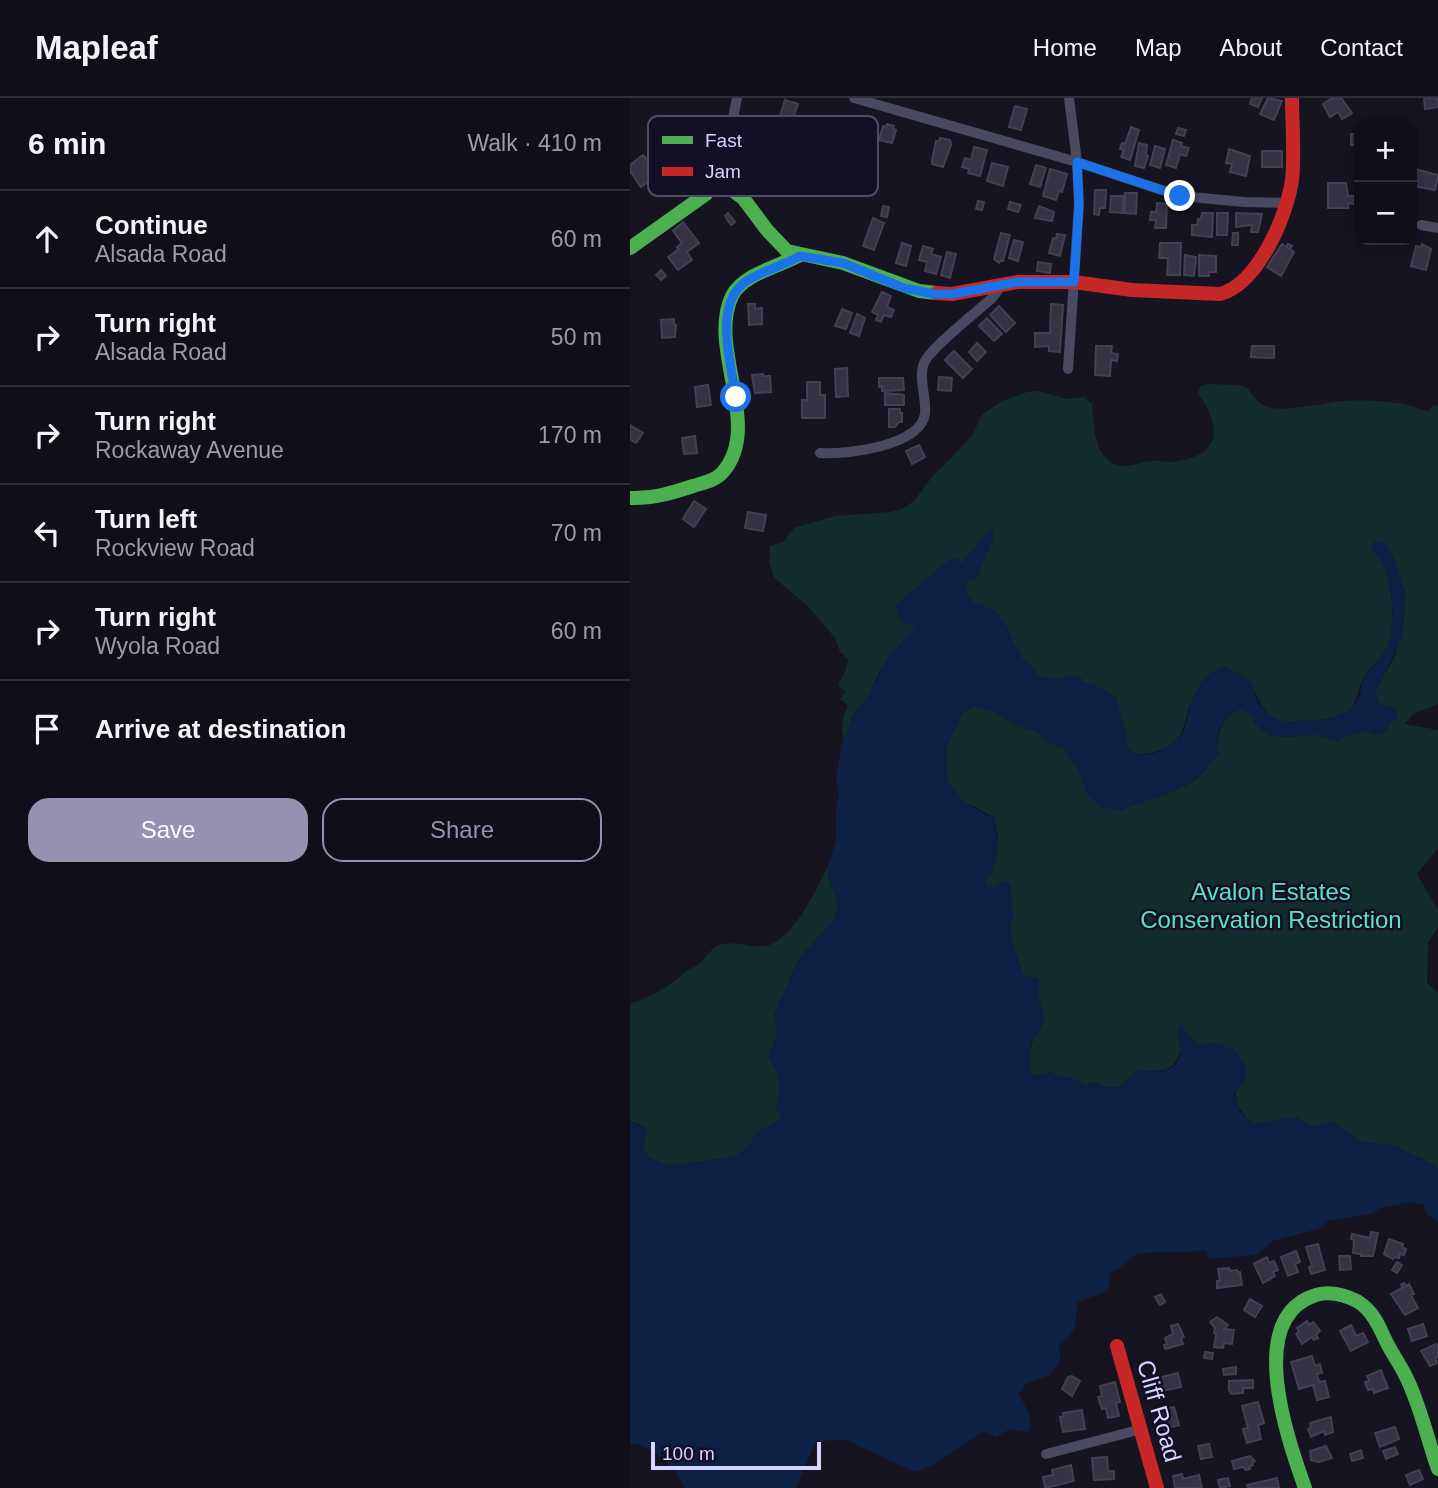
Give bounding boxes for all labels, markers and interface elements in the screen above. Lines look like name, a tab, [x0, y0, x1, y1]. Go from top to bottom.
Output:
text: Mapleaf	[35, 29, 158, 66]
text: Home	[1033, 34, 1097, 61]
text: Map	[1135, 34, 1182, 61]
text: About	[1220, 34, 1282, 61]
text: Contact	[1320, 34, 1403, 61]
legend	[648, 116, 878, 196]
map controls	[1354, 119, 1417, 245]
button: +	[1354, 119, 1417, 182]
text: 6 min	[28, 127, 106, 160]
text: Walk · 410 m	[467, 130, 602, 156]
text: Fast	[705, 130, 743, 151]
text: Jam	[705, 161, 741, 182]
route end	[1164, 180, 1195, 211]
button: −	[1354, 182, 1417, 245]
text: Continue	[95, 210, 208, 240]
icon: ahead	[28, 220, 66, 258]
text: 60 m	[551, 226, 602, 252]
text: Alsada Road	[95, 241, 227, 267]
text: Turn right	[95, 308, 216, 338]
icon: right	[28, 318, 66, 356]
text: 50 m	[551, 324, 602, 350]
text: Alsada Road	[95, 339, 227, 365]
route start	[720, 381, 751, 412]
text: Turn right	[95, 406, 216, 436]
icon: right	[28, 416, 66, 454]
text: 170 m	[538, 422, 602, 448]
text: Rockaway Avenue	[95, 437, 284, 463]
text: Turn left	[95, 504, 197, 534]
icon: left	[28, 514, 66, 552]
text: 70 m	[551, 520, 602, 546]
text: Rockview Road	[95, 535, 255, 561]
text: Turn right	[95, 602, 216, 632]
icon: right	[28, 612, 66, 650]
text: 60 m	[551, 618, 602, 644]
text: Wyola Road	[95, 633, 220, 659]
icon: arrive	[28, 710, 66, 748]
text: Arrive at destination	[95, 714, 346, 744]
button: Save	[28, 798, 308, 862]
button: Share	[322, 798, 602, 862]
park label: Avalon Estates Conservation Restriction	[1140, 878, 1402, 933]
street label: Cliff Road	[1132, 1357, 1187, 1465]
scale bar	[651, 1439, 821, 1471]
text: 100 m	[662, 1443, 715, 1464]

